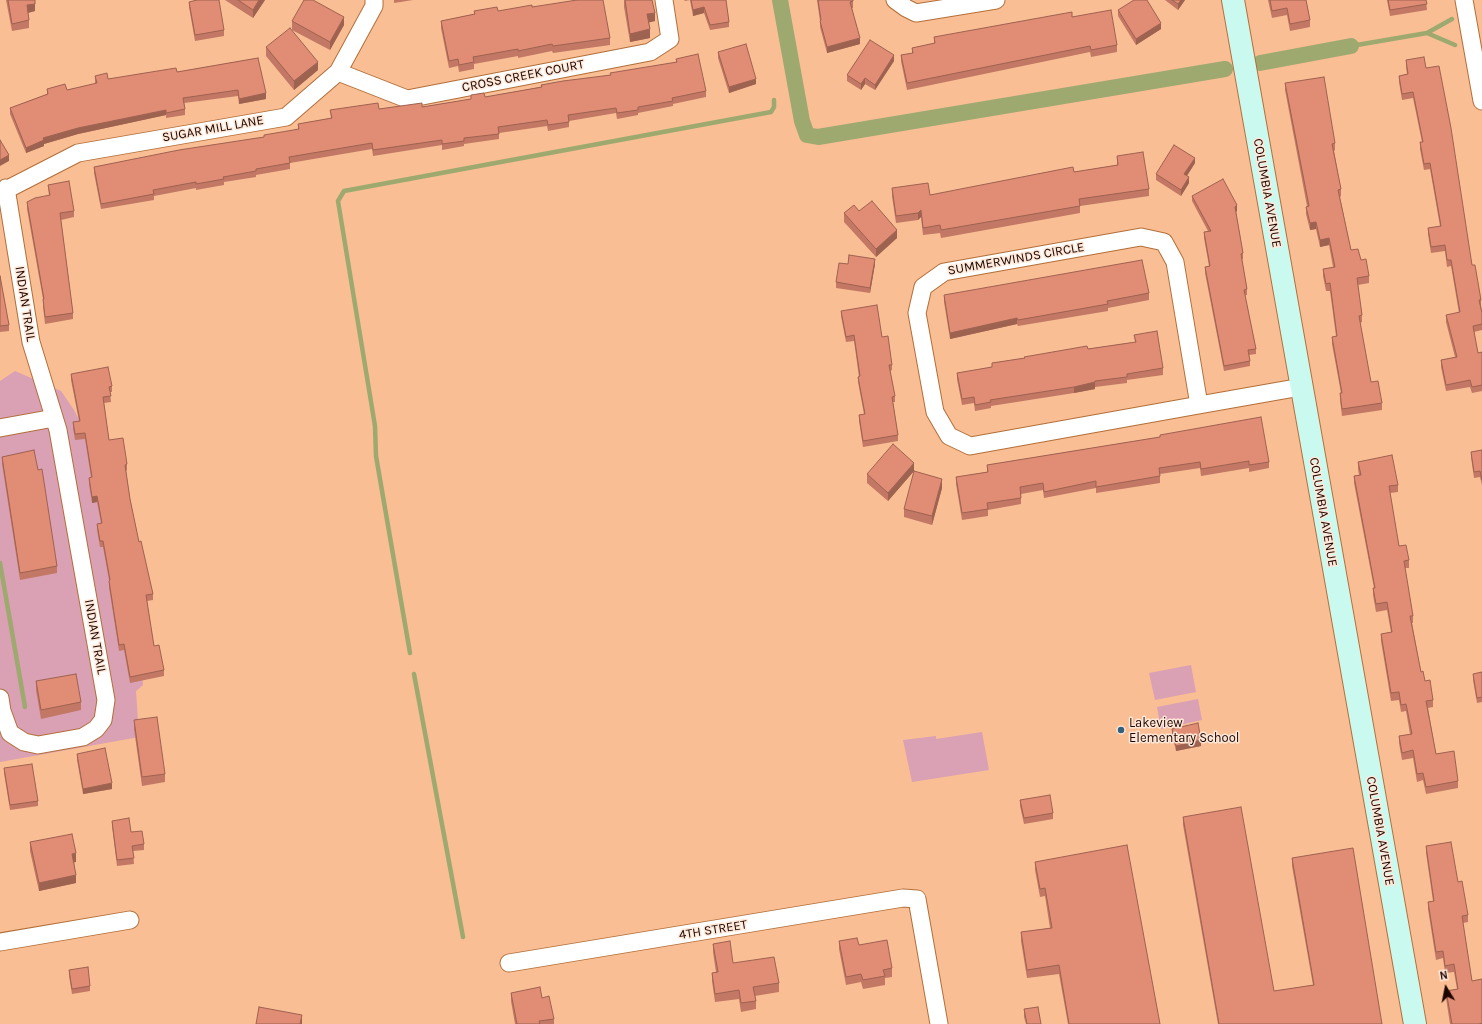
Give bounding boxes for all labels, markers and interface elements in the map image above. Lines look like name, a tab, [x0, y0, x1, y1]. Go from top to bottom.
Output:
street label: CROSS CREEK COURT	[461, 57, 585, 95]
street label: SUGAR MILL LANE	[161, 112, 265, 146]
street label: COLUMBIA AVENUE	[1250, 137, 1284, 249]
street label: SUMMERWINDS CIRCLE	[947, 239, 1085, 279]
street label: INDIAN TRAIL	[11, 265, 39, 343]
street label: COLUMBIA AVENUE	[1306, 456, 1340, 568]
street label: INDIAN TRAIL	[81, 598, 109, 676]
place label: Lakeview Elementary School	[1129, 715, 1239, 746]
marker: Lakeview Elementary School	[1116, 725, 1126, 735]
street label: COLUMBIA AVENUE	[1363, 775, 1397, 887]
street label: 4TH STREET	[678, 917, 748, 943]
north arrow	[1426, 968, 1466, 1008]
text: N	[1439, 969, 1449, 983]

